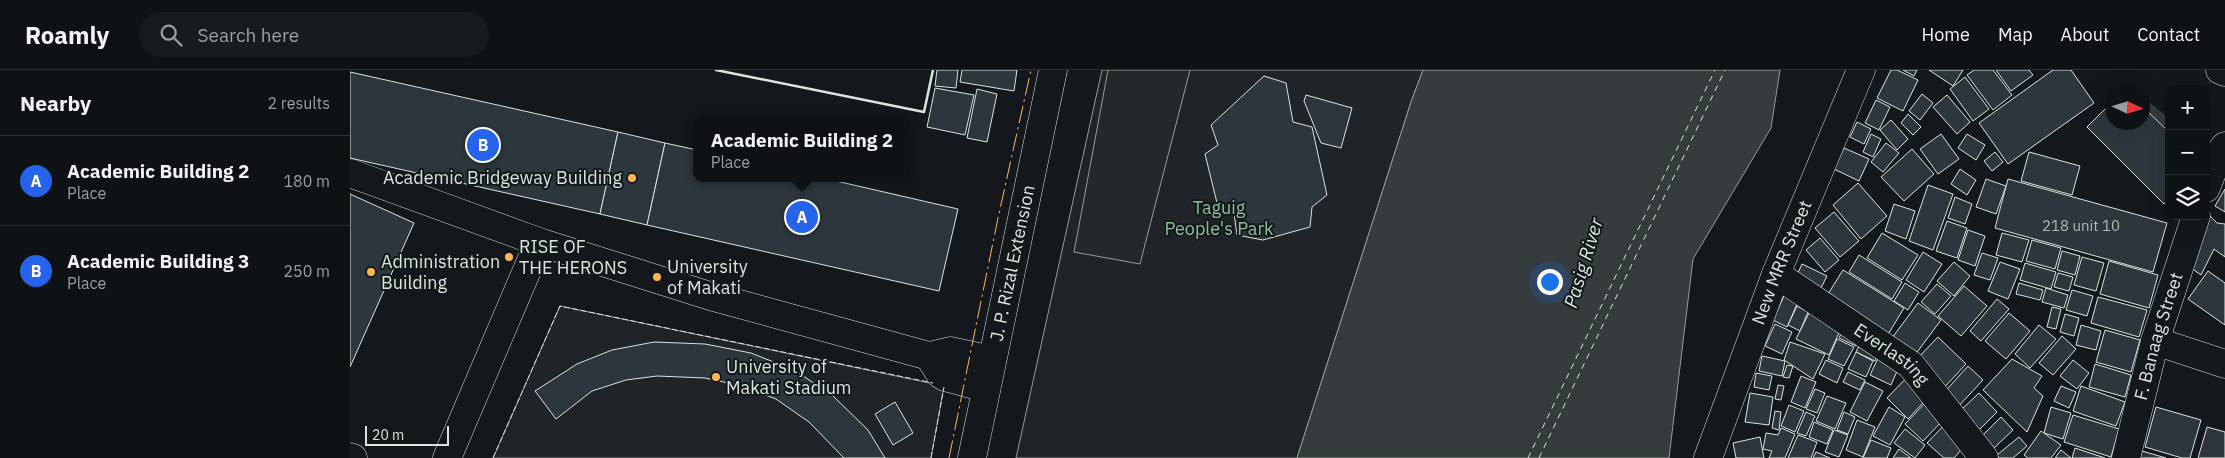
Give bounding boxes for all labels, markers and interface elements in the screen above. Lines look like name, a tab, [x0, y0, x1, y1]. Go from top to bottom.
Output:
search box	[139, 12, 489, 57]
text: Roamly	[25, 19, 109, 51]
icon: search	[157, 21, 185, 49]
text: Search here	[197, 23, 299, 47]
text: Home	[1922, 23, 1970, 46]
text: Map	[1998, 23, 2033, 46]
text: About	[2061, 23, 2109, 46]
text: Contact	[2137, 23, 2200, 46]
north arrow	[2105, 85, 2150, 130]
map controls	[2165, 85, 2210, 220]
button: +	[2165, 85, 2210, 130]
text: Nearby	[20, 89, 91, 117]
text: 2 results	[267, 93, 330, 113]
popup	[693, 117, 911, 182]
pin: B	[467, 126, 499, 164]
text: Academic Building 2	[711, 128, 893, 152]
button: −	[2165, 130, 2210, 175]
text: Place	[711, 152, 750, 172]
text: Academic Building 2	[67, 159, 249, 183]
place label: Academic Bridgeway Building	[383, 166, 622, 189]
text: A	[31, 171, 41, 191]
text: 180 m	[283, 171, 330, 191]
marker: Academic Bridgeway Building	[626, 172, 638, 184]
button: layers	[2165, 175, 2210, 220]
text: Place	[67, 183, 106, 203]
street label: J. P. Rizal Extension	[985, 183, 1040, 343]
park label: Taguig People's Park	[1164, 196, 1274, 240]
street label: New MRR Street	[1746, 197, 1816, 328]
pin: A	[786, 198, 818, 236]
water label: Pasig River	[1558, 214, 1608, 311]
house number: 218 unit 10	[2042, 216, 2120, 235]
place label: RISE OF THE HERONS	[519, 235, 627, 279]
text: Academic Building 3	[67, 249, 249, 273]
place label: Administration Building	[381, 250, 500, 294]
marker: RISE OF THE HERONS	[503, 251, 515, 263]
place label: University of Makati	[667, 255, 748, 299]
text: B	[31, 261, 41, 281]
text: 250 m	[283, 261, 330, 281]
marker: Administration Building	[365, 266, 377, 278]
your location	[1537, 269, 1563, 295]
street label: F. Banaag Street	[2129, 269, 2188, 402]
marker: University of Makati	[651, 271, 663, 283]
text: Place	[67, 273, 106, 293]
street label: Everlasting	[1850, 318, 1935, 390]
place label: University of Makati Stadium	[726, 355, 852, 399]
marker: University of Makati Stadium	[710, 371, 722, 383]
scale bar	[365, 423, 449, 446]
text: 20 m	[372, 426, 404, 444]

